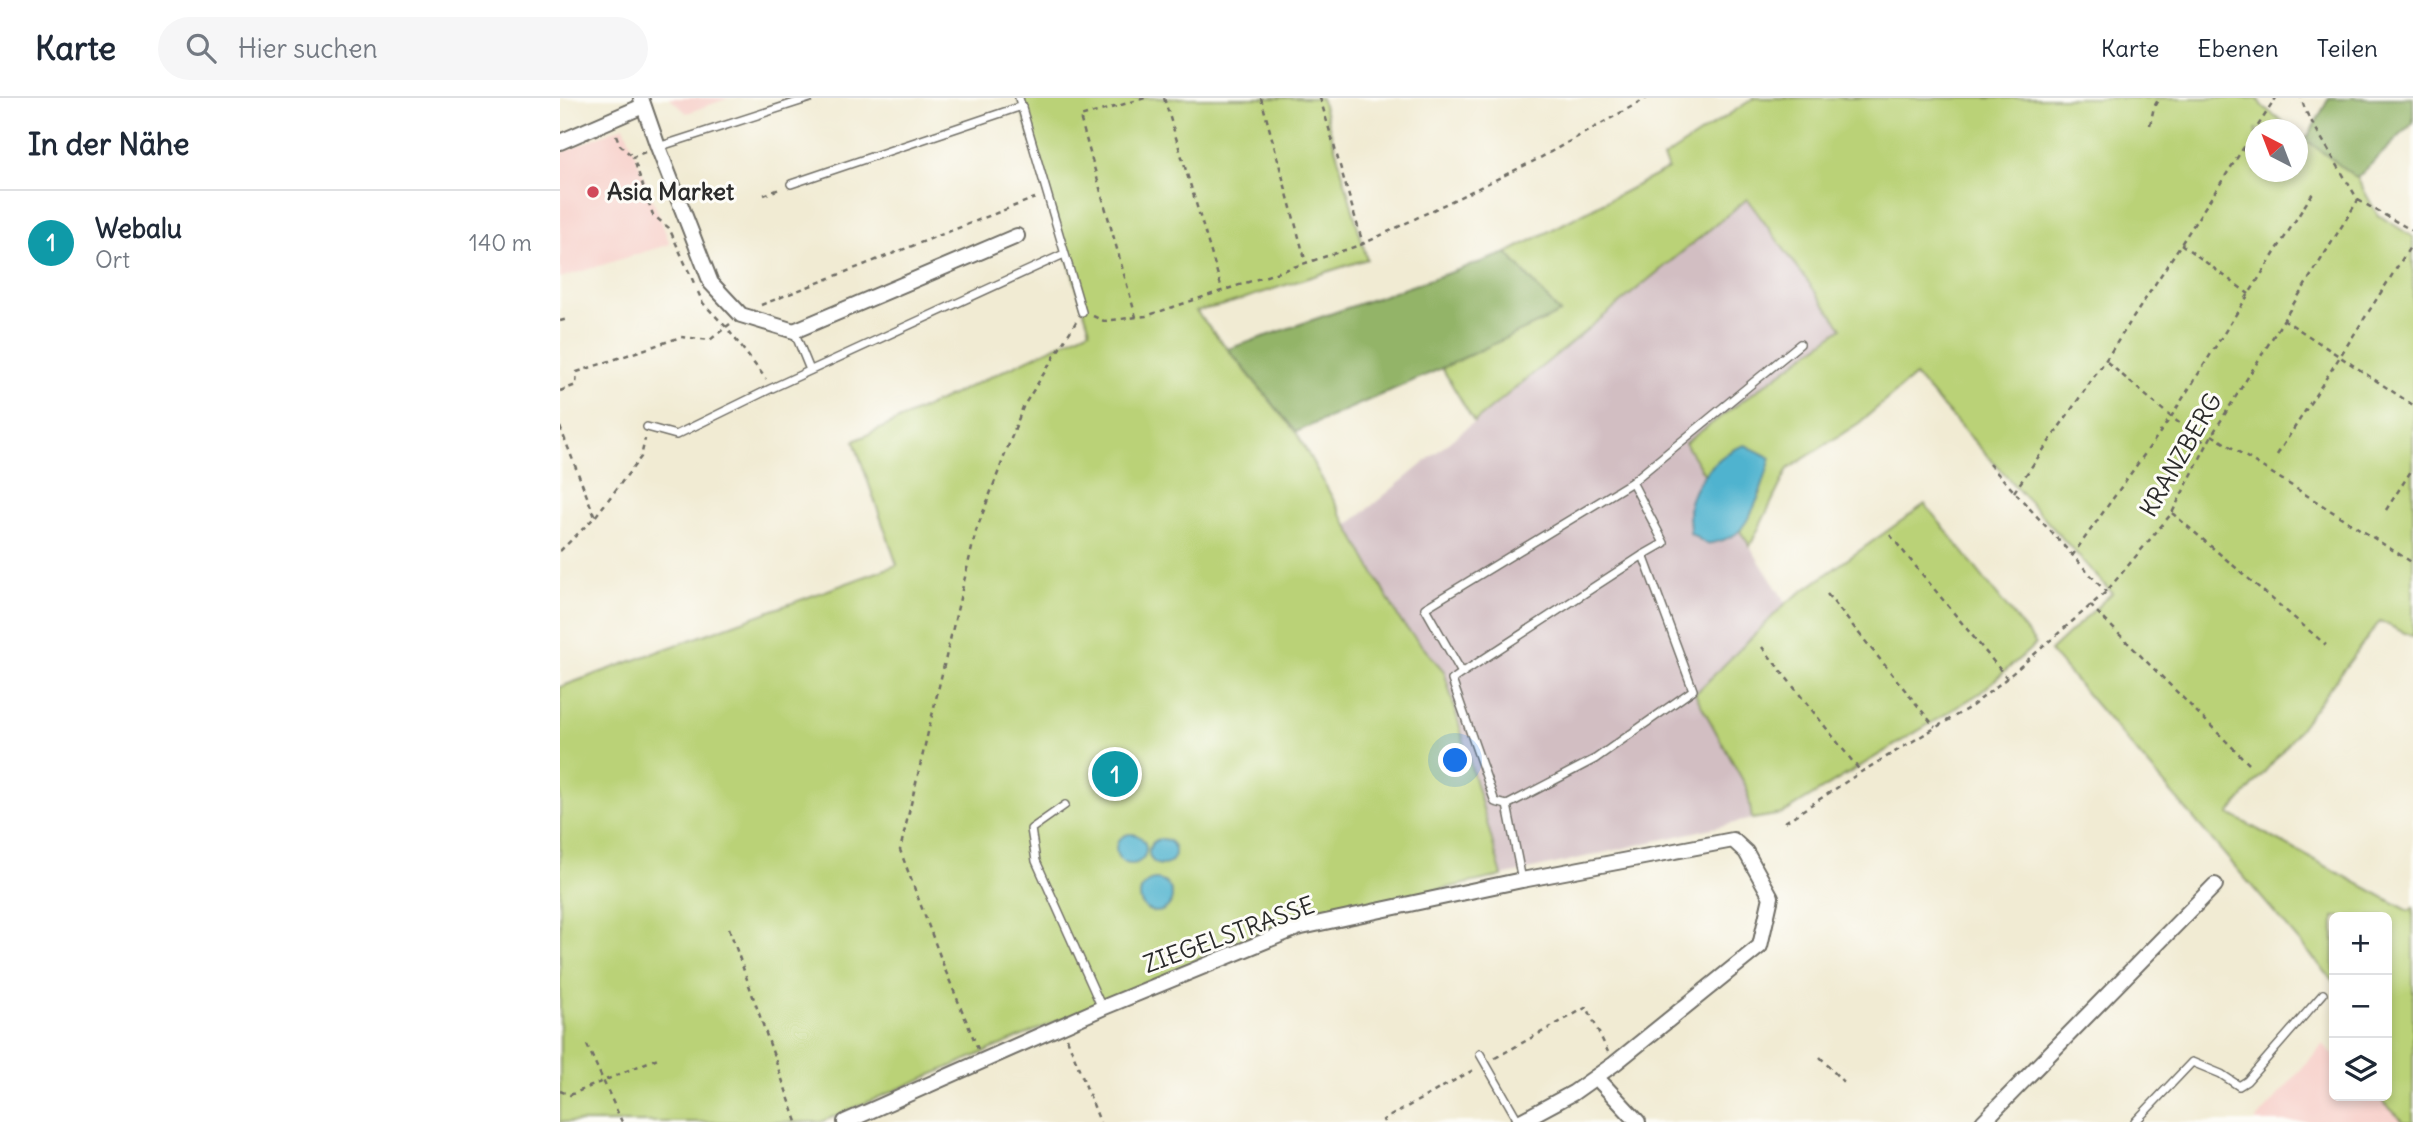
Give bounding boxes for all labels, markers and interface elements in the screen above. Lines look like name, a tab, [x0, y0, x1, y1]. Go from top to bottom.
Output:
search box	[158, 17, 648, 80]
text: Karte	[35, 27, 116, 69]
icon: search	[182, 29, 220, 67]
text: Hier suchen	[238, 32, 378, 65]
text: Karte	[2101, 33, 2160, 63]
text: Ebenen	[2198, 33, 2279, 63]
text: Teilen	[2317, 33, 2378, 63]
north arrow	[2245, 119, 2308, 182]
text: In der Nähe	[28, 125, 190, 163]
place label: Asia Market	[607, 176, 735, 206]
marker: Asia Market	[585, 184, 601, 200]
text: Webalu	[95, 212, 182, 245]
text: 1	[46, 228, 56, 257]
text: 140 m	[469, 228, 532, 257]
text: Ort	[95, 245, 130, 274]
street label: KRANZBERG	[2133, 387, 2228, 522]
your location	[1438, 743, 1472, 777]
pin: 1	[1092, 748, 1138, 800]
street label: ZIEGELSTRASSE	[1139, 889, 1318, 979]
map controls	[2329, 912, 2392, 1101]
button: +	[2329, 912, 2392, 975]
button: −	[2329, 975, 2392, 1038]
button: layers	[2329, 1038, 2392, 1101]

